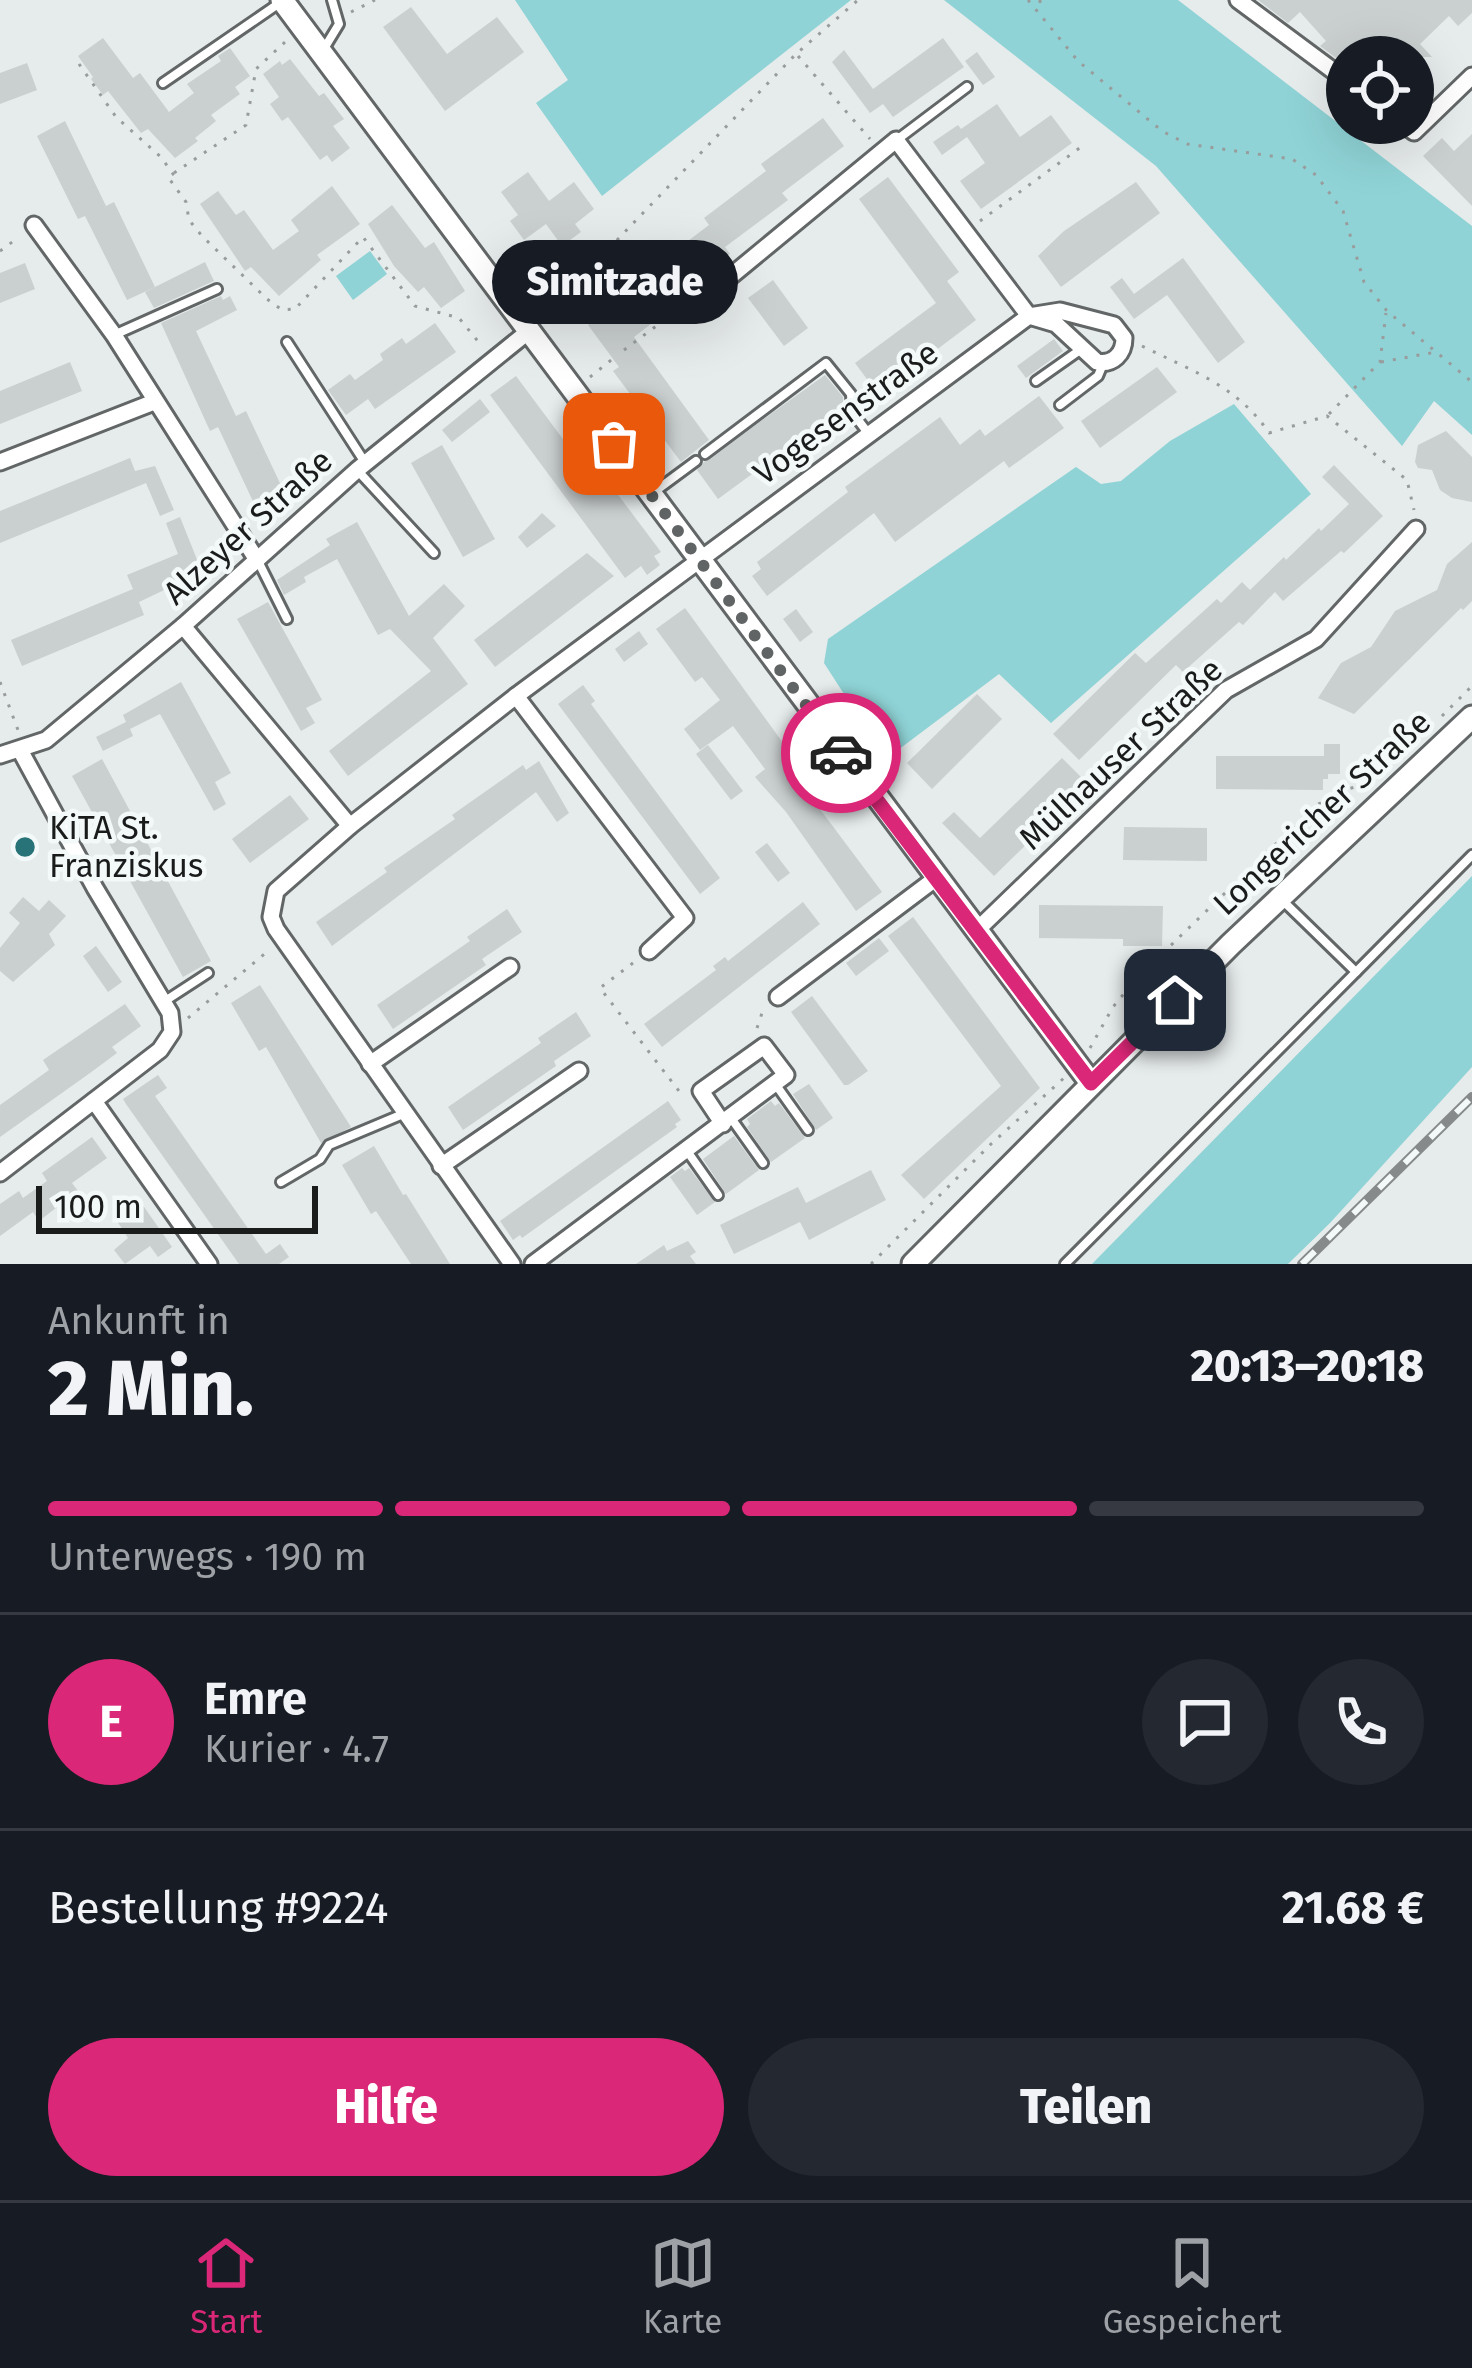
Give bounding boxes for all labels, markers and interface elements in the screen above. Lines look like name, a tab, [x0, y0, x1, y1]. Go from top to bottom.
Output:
map controls	[1326, 36, 1434, 144]
button: locate	[1326, 36, 1434, 144]
callout: Simitzade	[491, 240, 737, 324]
text: Simitzade	[527, 259, 703, 305]
street label: Vogesenstraße	[746, 333, 946, 493]
pin	[563, 393, 665, 495]
icon: bag	[581, 411, 647, 477]
street label: Alzeyer Straße	[155, 441, 341, 613]
street label: Mülhauser Straße	[1011, 650, 1231, 858]
courier	[781, 693, 901, 813]
street label: Longericher Straße	[1205, 702, 1439, 924]
icon: car	[808, 720, 874, 786]
place label: KiTA St. Franziskus	[49, 808, 203, 886]
marker: KiTA St. Franziskus	[12, 834, 38, 860]
pin	[1124, 949, 1226, 1051]
icon: home	[1142, 967, 1208, 1033]
scale bar	[36, 1180, 318, 1233]
text: 100 m	[54, 1187, 142, 1227]
text: Ankunft in	[48, 1298, 230, 1344]
text: 20:13–20:18	[1191, 1339, 1424, 1393]
text: 2 Min.	[48, 1342, 254, 1436]
text: Unterwegs · 190 m	[48, 1534, 367, 1580]
button: chat	[1142, 1659, 1268, 1785]
button: phone	[1298, 1659, 1424, 1785]
text: Emre	[204, 1672, 307, 1726]
text: E	[99, 1695, 123, 1749]
text: Kurier · 4.7	[204, 1726, 389, 1772]
text: Bestellung #9224	[48, 1881, 388, 1935]
text: 21.68 €	[1282, 1881, 1424, 1935]
button: Hilfe	[48, 2038, 724, 2176]
button: Teilen	[748, 2038, 1424, 2176]
tab: Start	[190, 2230, 263, 2342]
tab: Karte	[643, 2230, 722, 2342]
tab: Gespeichert	[1103, 2230, 1282, 2342]

